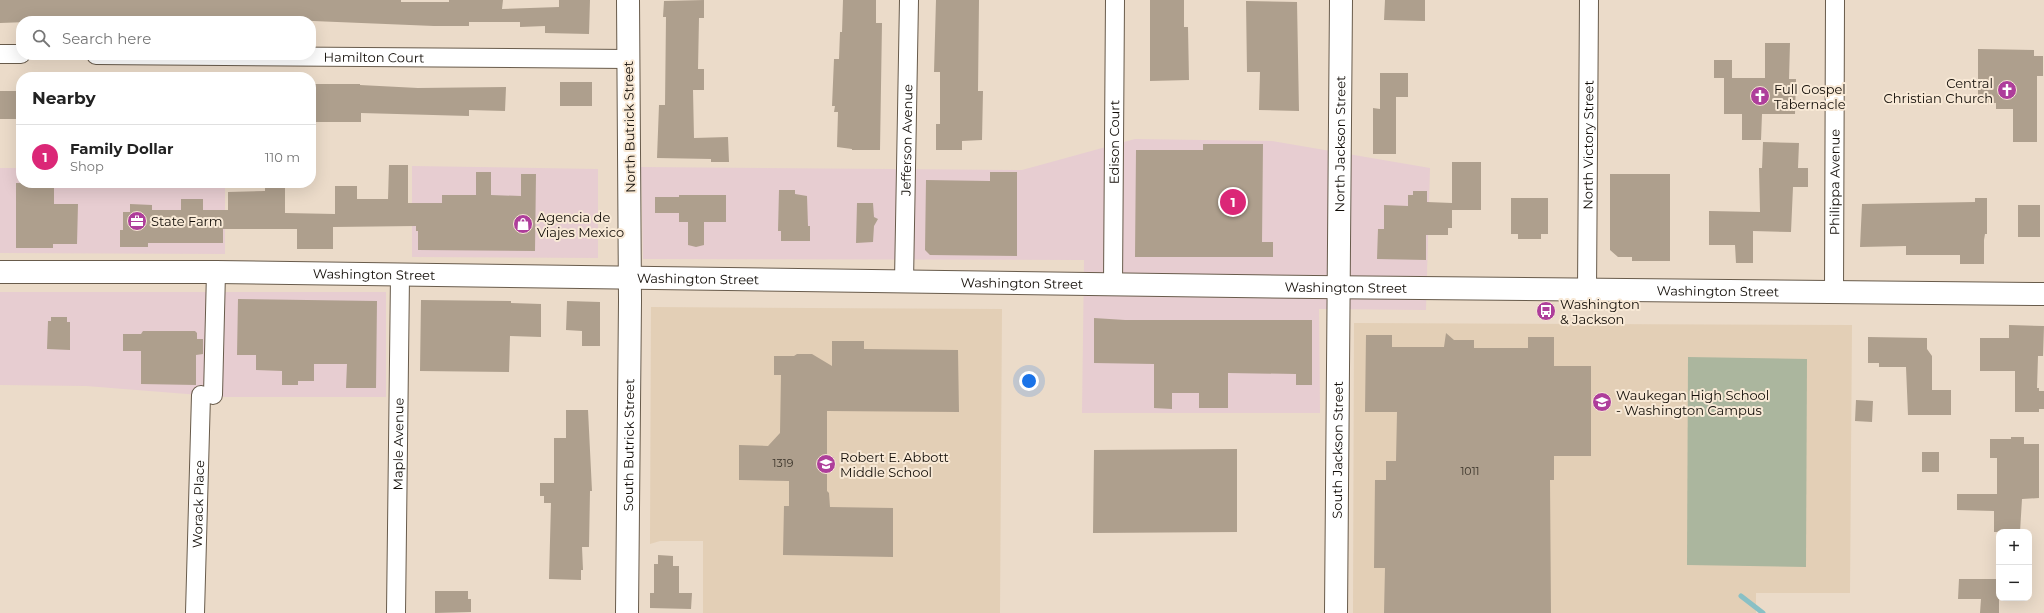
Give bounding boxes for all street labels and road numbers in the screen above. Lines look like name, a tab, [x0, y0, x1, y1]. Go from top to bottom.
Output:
street label: Hamilton Court	[323, 49, 424, 65]
street label: North Butrick Street	[620, 61, 638, 193]
street label: North Jackson Street	[1331, 76, 1348, 212]
street label: North Victory Street	[1580, 80, 1596, 210]
street label: Jefferson Avenue	[897, 84, 916, 197]
street label: Edison Court	[1106, 100, 1122, 184]
street label: Philippa Avenue	[1826, 129, 1843, 235]
street label: Washington Street	[313, 265, 435, 283]
street label: Washington Street	[637, 270, 759, 287]
street label: Washington Street	[961, 274, 1083, 292]
street label: Washington Street	[1285, 279, 1407, 296]
street label: Washington Street	[1657, 282, 1779, 299]
street label: South Butrick Street	[620, 379, 637, 511]
street label: South Jackson Street	[1329, 381, 1346, 519]
street label: Maple Avenue	[389, 397, 407, 491]
street label: Worack Place	[189, 460, 207, 548]

